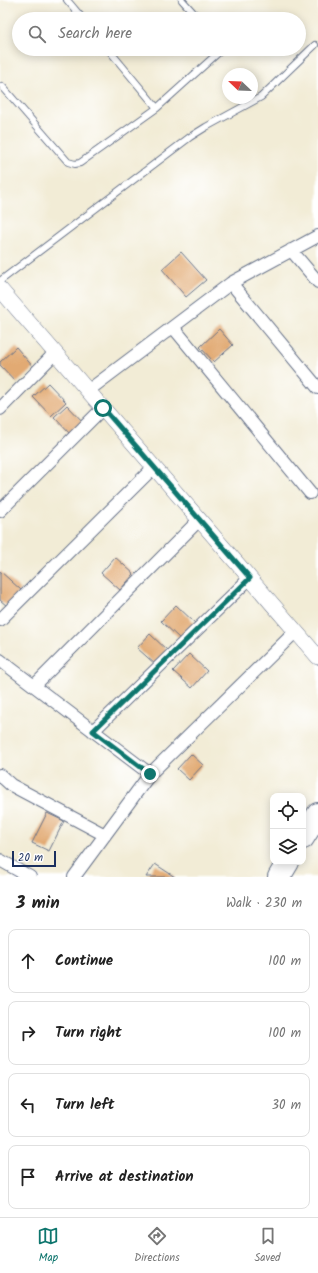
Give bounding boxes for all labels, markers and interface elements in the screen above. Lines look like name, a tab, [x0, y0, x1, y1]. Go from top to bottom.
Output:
search box	[12, 12, 306, 56]
text: Search here	[58, 22, 132, 46]
icon: search	[26, 23, 48, 45]
north arrow	[222, 68, 258, 104]
route start	[94, 399, 112, 417]
route end	[141, 765, 159, 783]
map controls	[270, 793, 306, 865]
button: locate	[270, 793, 306, 829]
button: layers	[270, 829, 306, 865]
scale bar	[12, 849, 56, 868]
text: 20 m	[18, 849, 43, 867]
text: 3 min	[16, 890, 60, 917]
text: Walk · 230 m	[226, 893, 302, 914]
text: Continue	[55, 949, 113, 973]
icon: ahead	[17, 950, 39, 972]
text: 100 m	[268, 951, 301, 972]
text: Turn right	[55, 1021, 122, 1045]
icon: right	[17, 1022, 39, 1044]
text: 100 m	[268, 1023, 301, 1044]
text: Turn left	[55, 1093, 115, 1117]
icon: left	[17, 1094, 39, 1116]
text: 30 m	[272, 1095, 301, 1116]
text: Arrive at destination	[55, 1165, 194, 1189]
icon: arrive	[17, 1166, 39, 1188]
tab: Map	[37, 1225, 59, 1267]
tab: Directions	[134, 1225, 180, 1267]
tab: Saved	[255, 1225, 281, 1267]

